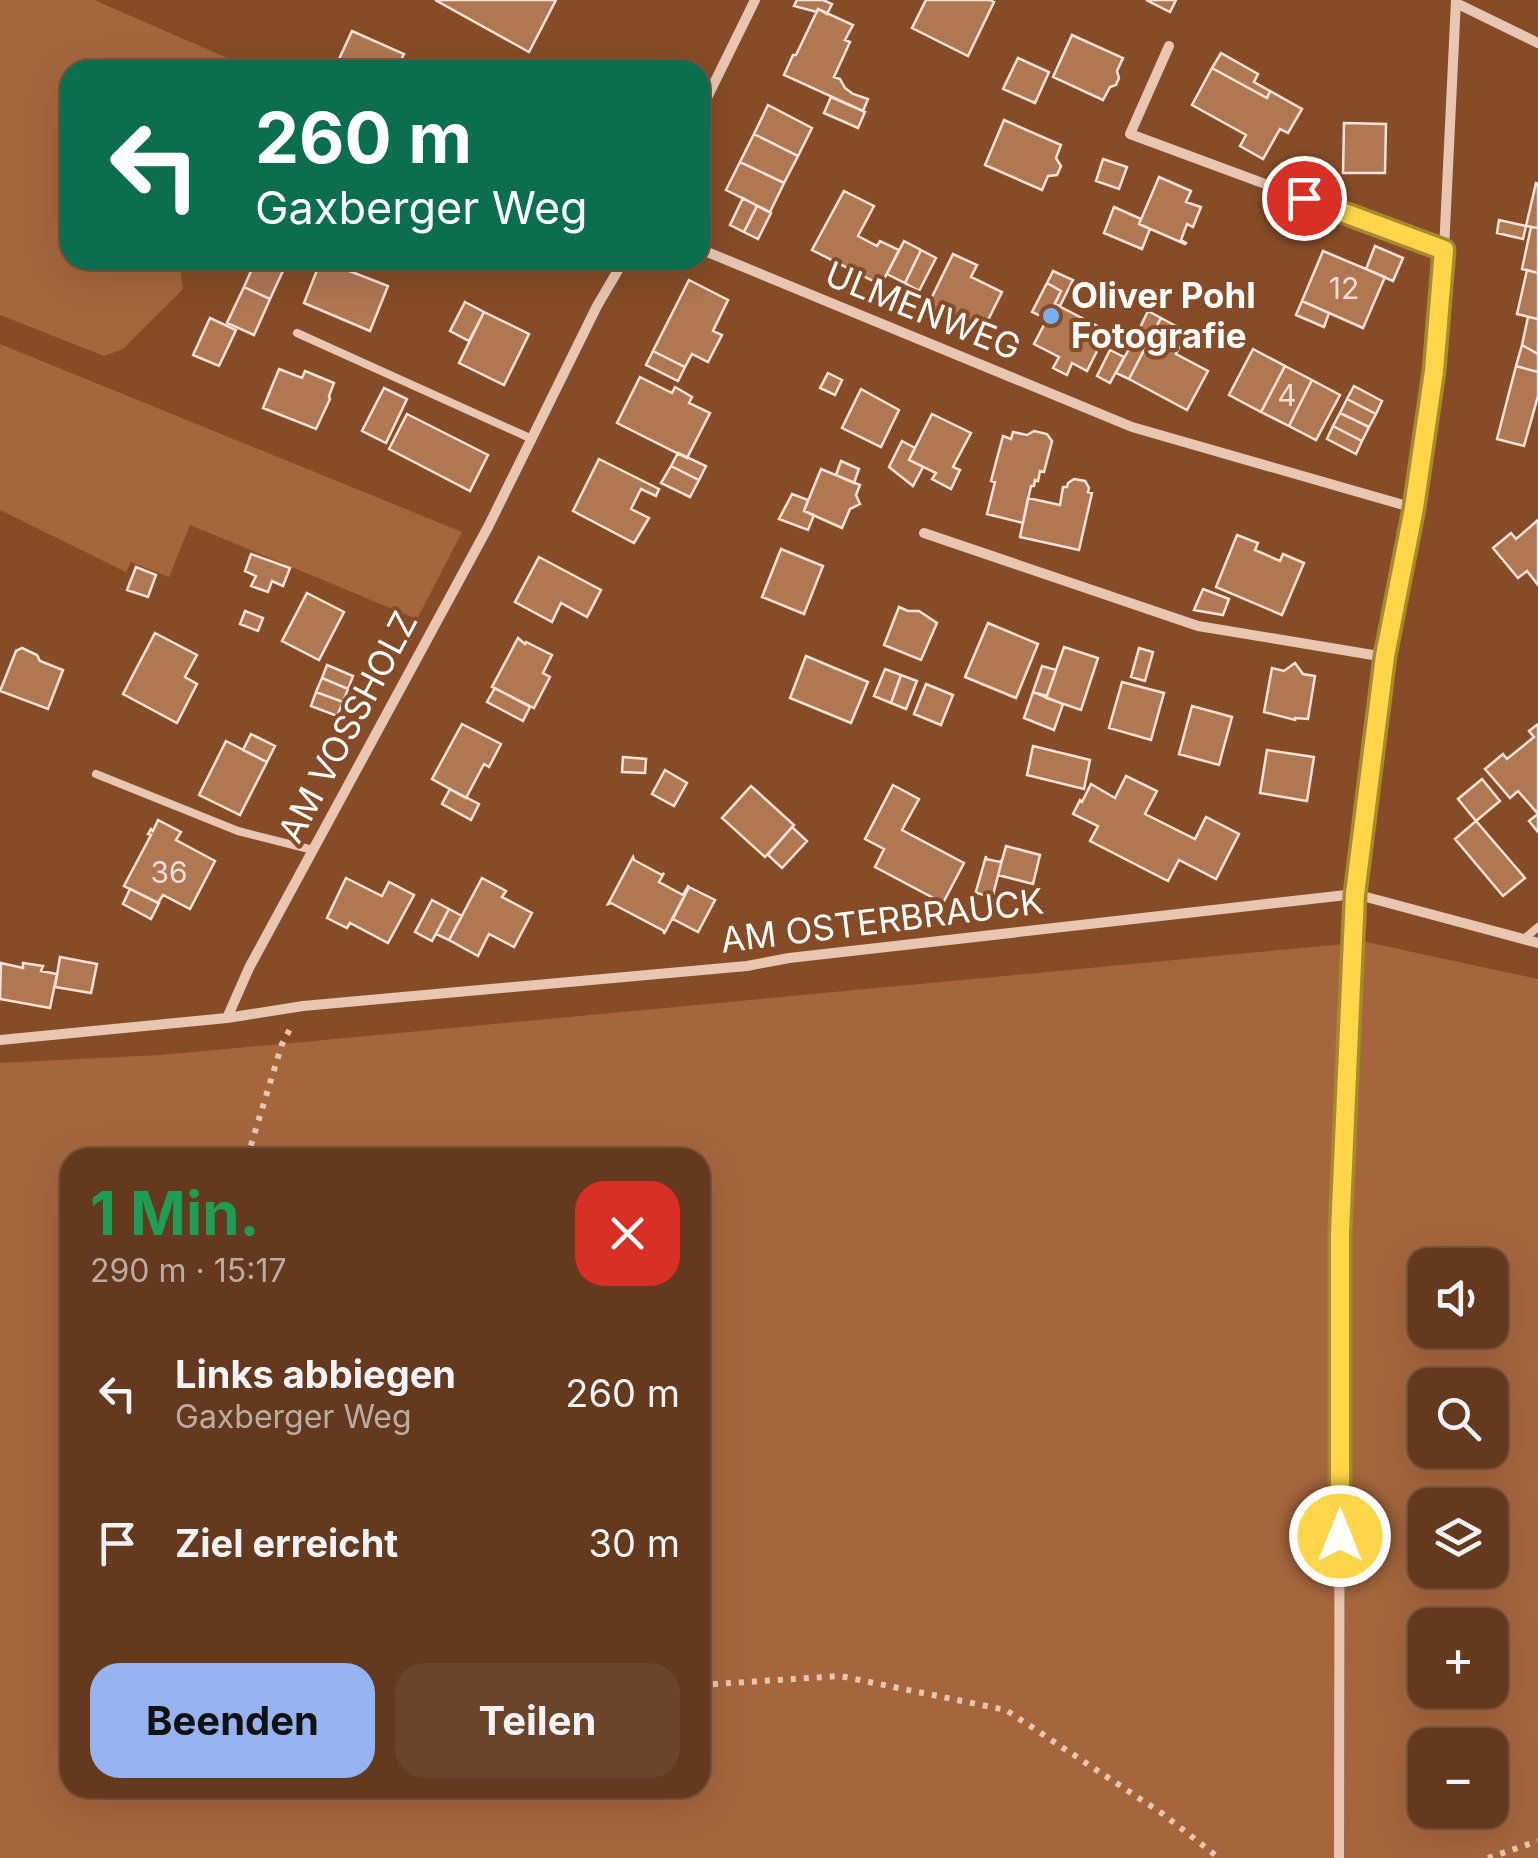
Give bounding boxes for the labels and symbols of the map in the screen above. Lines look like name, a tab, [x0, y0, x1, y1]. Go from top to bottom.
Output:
pin	[1262, 156, 1347, 241]
street label: ULMENWEG	[820, 252, 1027, 368]
house number: 12	[1329, 270, 1359, 306]
place label: Oliver Pohl Fotografie	[1071, 274, 1256, 356]
marker: Oliver Pohl Fotografie	[1040, 305, 1062, 327]
house number: 4	[1277, 377, 1297, 413]
street label: AM VOSSHOLZ	[269, 604, 425, 849]
house number: 36	[150, 854, 188, 890]
street label: AM OSTERBRAUCK	[718, 879, 1046, 961]
position arrow	[1288, 1484, 1392, 1588]

